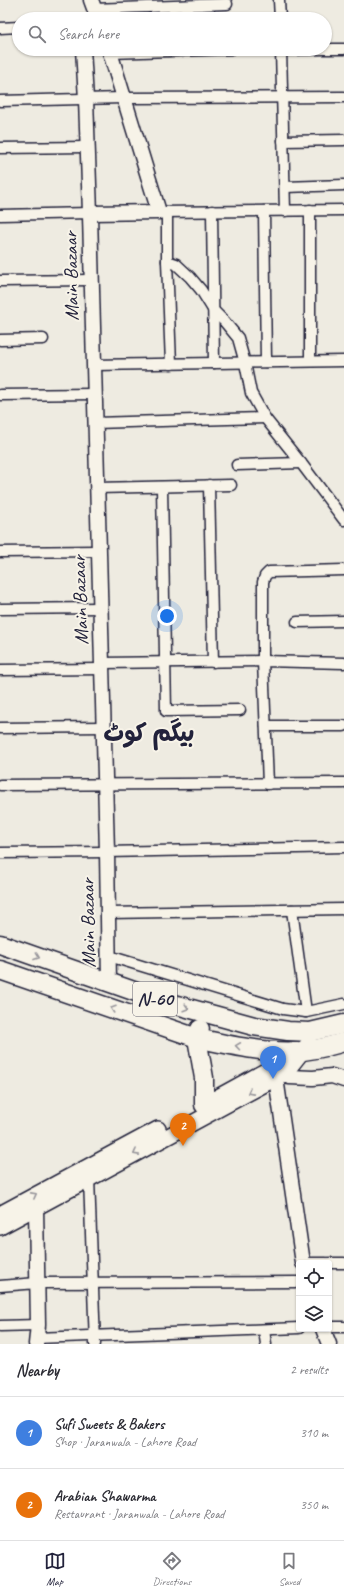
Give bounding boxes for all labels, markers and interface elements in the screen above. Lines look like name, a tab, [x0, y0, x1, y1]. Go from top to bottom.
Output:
search box	[12, 12, 332, 56]
icon: search	[26, 23, 48, 45]
text: Search here	[58, 25, 119, 44]
street label: Main Bazaar	[58, 229, 84, 321]
street label: Main Bazaar	[66, 553, 94, 645]
your location	[157, 606, 177, 626]
district label: بیگم کوٹ	[104, 718, 194, 751]
street label: Main Bazaar	[75, 876, 101, 968]
one-way arrow	[33, 952, 40, 961]
road number: N-60	[133, 982, 177, 1016]
one-way arrow	[182, 1003, 189, 1012]
one-way arrow	[110, 1006, 117, 1014]
one-way arrow	[235, 1042, 241, 1051]
pin: 1	[260, 1046, 286, 1079]
one-way arrow	[247, 1087, 255, 1094]
pin: 2	[170, 1113, 196, 1146]
one-way arrow	[133, 1148, 140, 1156]
one-way arrow	[30, 1192, 38, 1200]
map controls	[296, 1260, 332, 1332]
button: locate	[296, 1260, 332, 1296]
button: layers	[296, 1296, 332, 1332]
text: Nearby	[16, 1360, 59, 1381]
text: 2 results	[290, 1362, 328, 1378]
text: Sufi Sweets & Bakers	[54, 1415, 164, 1434]
text: 1	[26, 1425, 32, 1441]
text: 310 m	[300, 1425, 328, 1441]
text: Shop · Jaranwala - Lahore Road	[54, 1434, 196, 1450]
text: Arabian Shawarma	[54, 1487, 156, 1506]
text: 2	[26, 1497, 32, 1513]
text: 350 m	[300, 1497, 328, 1513]
text: Restaurant · Jaranwala - Lahore Road	[54, 1506, 224, 1522]
tab: Map	[44, 1550, 66, 1588]
tab: Directions	[153, 1550, 191, 1588]
tab: Saved	[278, 1550, 300, 1588]

